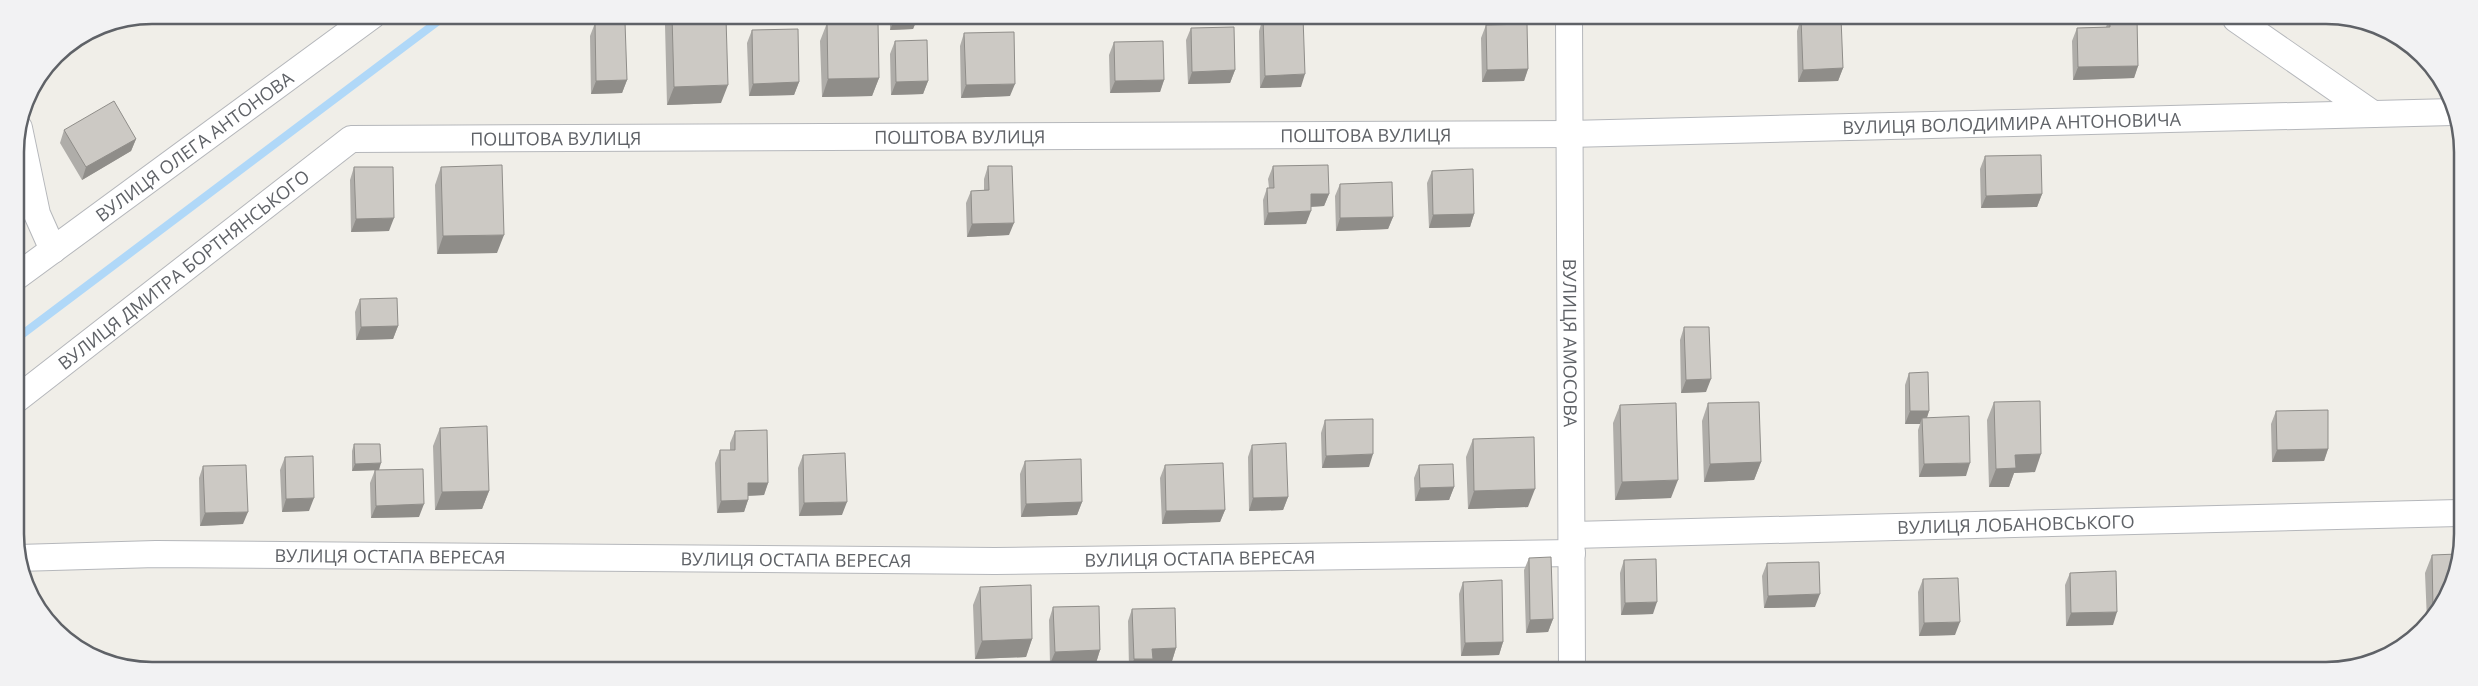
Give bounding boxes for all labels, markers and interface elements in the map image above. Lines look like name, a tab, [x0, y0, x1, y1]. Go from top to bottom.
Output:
street label: ВУЛИЦЯ ОЛЕГА АНТОНОВА	[91, 65, 298, 227]
street label: ВУЛИЦЯ ВОЛОДИМИРА АНТОНОВИЧА	[1842, 107, 2182, 139]
street label: ПОШТОВА ВУЛИЦЯ	[1280, 122, 1451, 147]
street label: ПОШТОВА ВУЛИЦЯ	[874, 124, 1045, 149]
street label: ПОШТОВА ВУЛИЦЯ	[470, 126, 641, 151]
street label: ВУЛИЦЯ ДМИТРА БОРТНЯНСЬКОГО	[53, 164, 314, 375]
street label: ВУЛИЦЯ АМОСОВА	[1558, 259, 1583, 428]
street label: ВУЛИЦЯ ЛОБАНОВСЬКОГО	[1897, 509, 2135, 539]
street label: ВУЛИЦЯ ОСТАПА ВЕРЕСАЯ	[274, 543, 506, 569]
street label: ВУЛИЦЯ ОСТАПА ВЕРЕСАЯ	[1084, 545, 1316, 572]
street label: ВУЛИЦЯ ОСТАПА ВЕРЕСАЯ	[680, 546, 911, 572]

